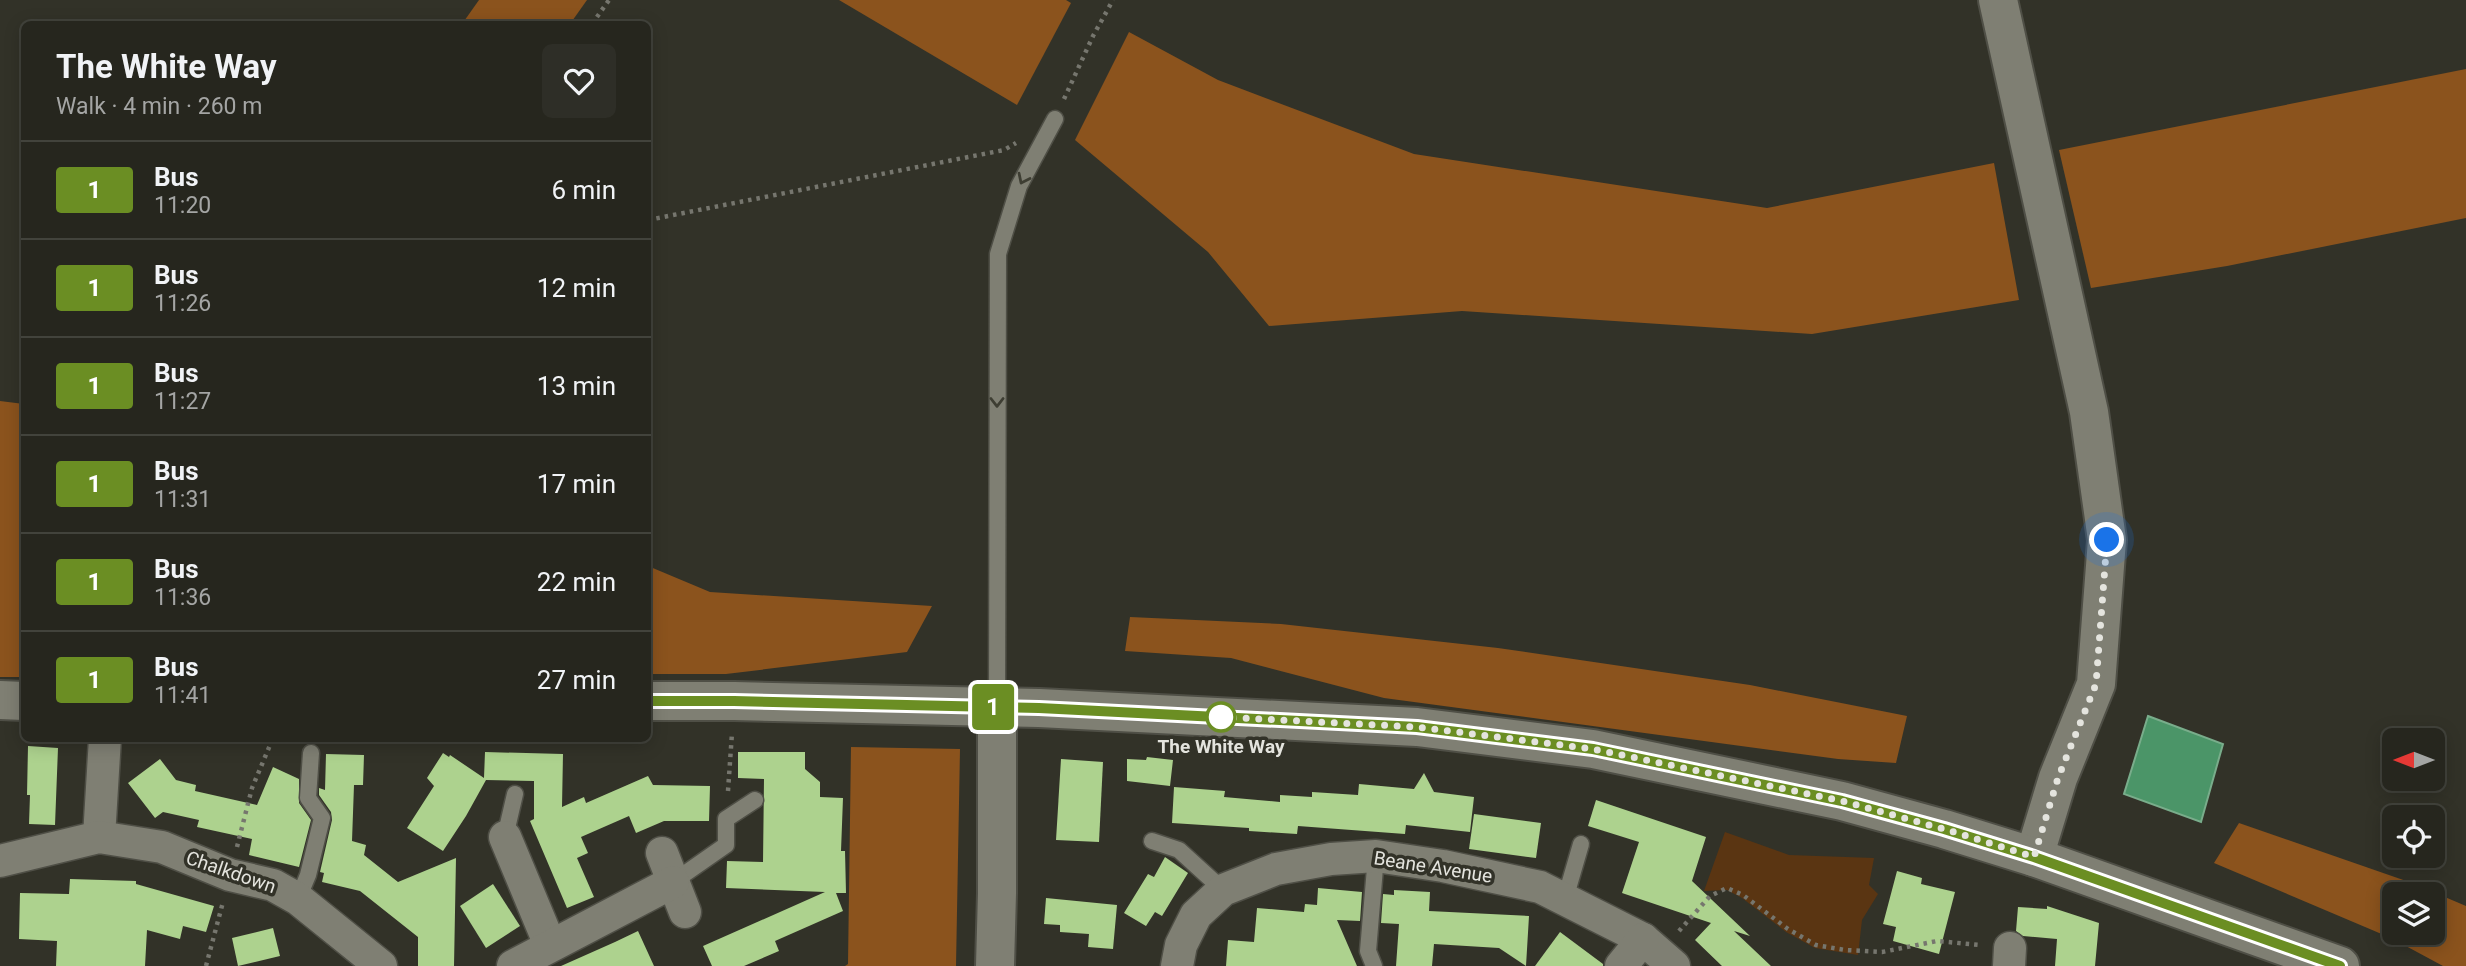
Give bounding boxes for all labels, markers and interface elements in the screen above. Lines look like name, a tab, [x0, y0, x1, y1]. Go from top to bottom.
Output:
button: heart	[542, 44, 616, 118]
text: The White Way	[56, 47, 277, 86]
text: Walk · 4 min · 260 m	[56, 93, 262, 120]
text: Bus	[154, 162, 199, 192]
one-way arrow	[1017, 172, 1031, 184]
text: 6 min	[551, 175, 616, 205]
text: 1	[88, 176, 101, 204]
text: 11:20	[154, 192, 211, 219]
text: Bus	[154, 260, 199, 290]
text: 12 min	[537, 273, 616, 303]
text: 1	[88, 274, 101, 302]
text: 11:26	[154, 290, 211, 317]
text: Bus	[154, 358, 199, 388]
text: 13 min	[537, 371, 616, 401]
text: 1	[88, 372, 101, 400]
text: 11:27	[154, 388, 211, 415]
one-way arrow	[989, 398, 1005, 408]
text: Bus	[154, 456, 199, 486]
text: 17 min	[537, 469, 616, 499]
text: 1	[88, 470, 101, 498]
text: 11:31	[154, 486, 211, 513]
your location	[2089, 522, 2124, 557]
text: Bus	[154, 554, 199, 584]
text: 22 min	[537, 567, 616, 597]
text: 1	[88, 568, 101, 596]
text: 11:36	[154, 584, 211, 611]
text: Bus	[154, 652, 199, 682]
text: 27 min	[537, 665, 616, 695]
text: 1	[88, 666, 101, 694]
text: 11:41	[154, 682, 211, 709]
line badge: 1	[970, 684, 1016, 730]
text: 1	[986, 693, 1000, 721]
marker: The White Way	[1206, 702, 1236, 732]
north arrow	[2382, 728, 2445, 791]
map controls	[2382, 728, 2445, 945]
place label: The White Way	[1157, 735, 1285, 758]
button: locate	[2382, 805, 2445, 868]
street label: Chalkdown	[183, 846, 279, 898]
street label: Beane Avenue	[1372, 846, 1494, 888]
button: layers	[2382, 882, 2445, 945]

